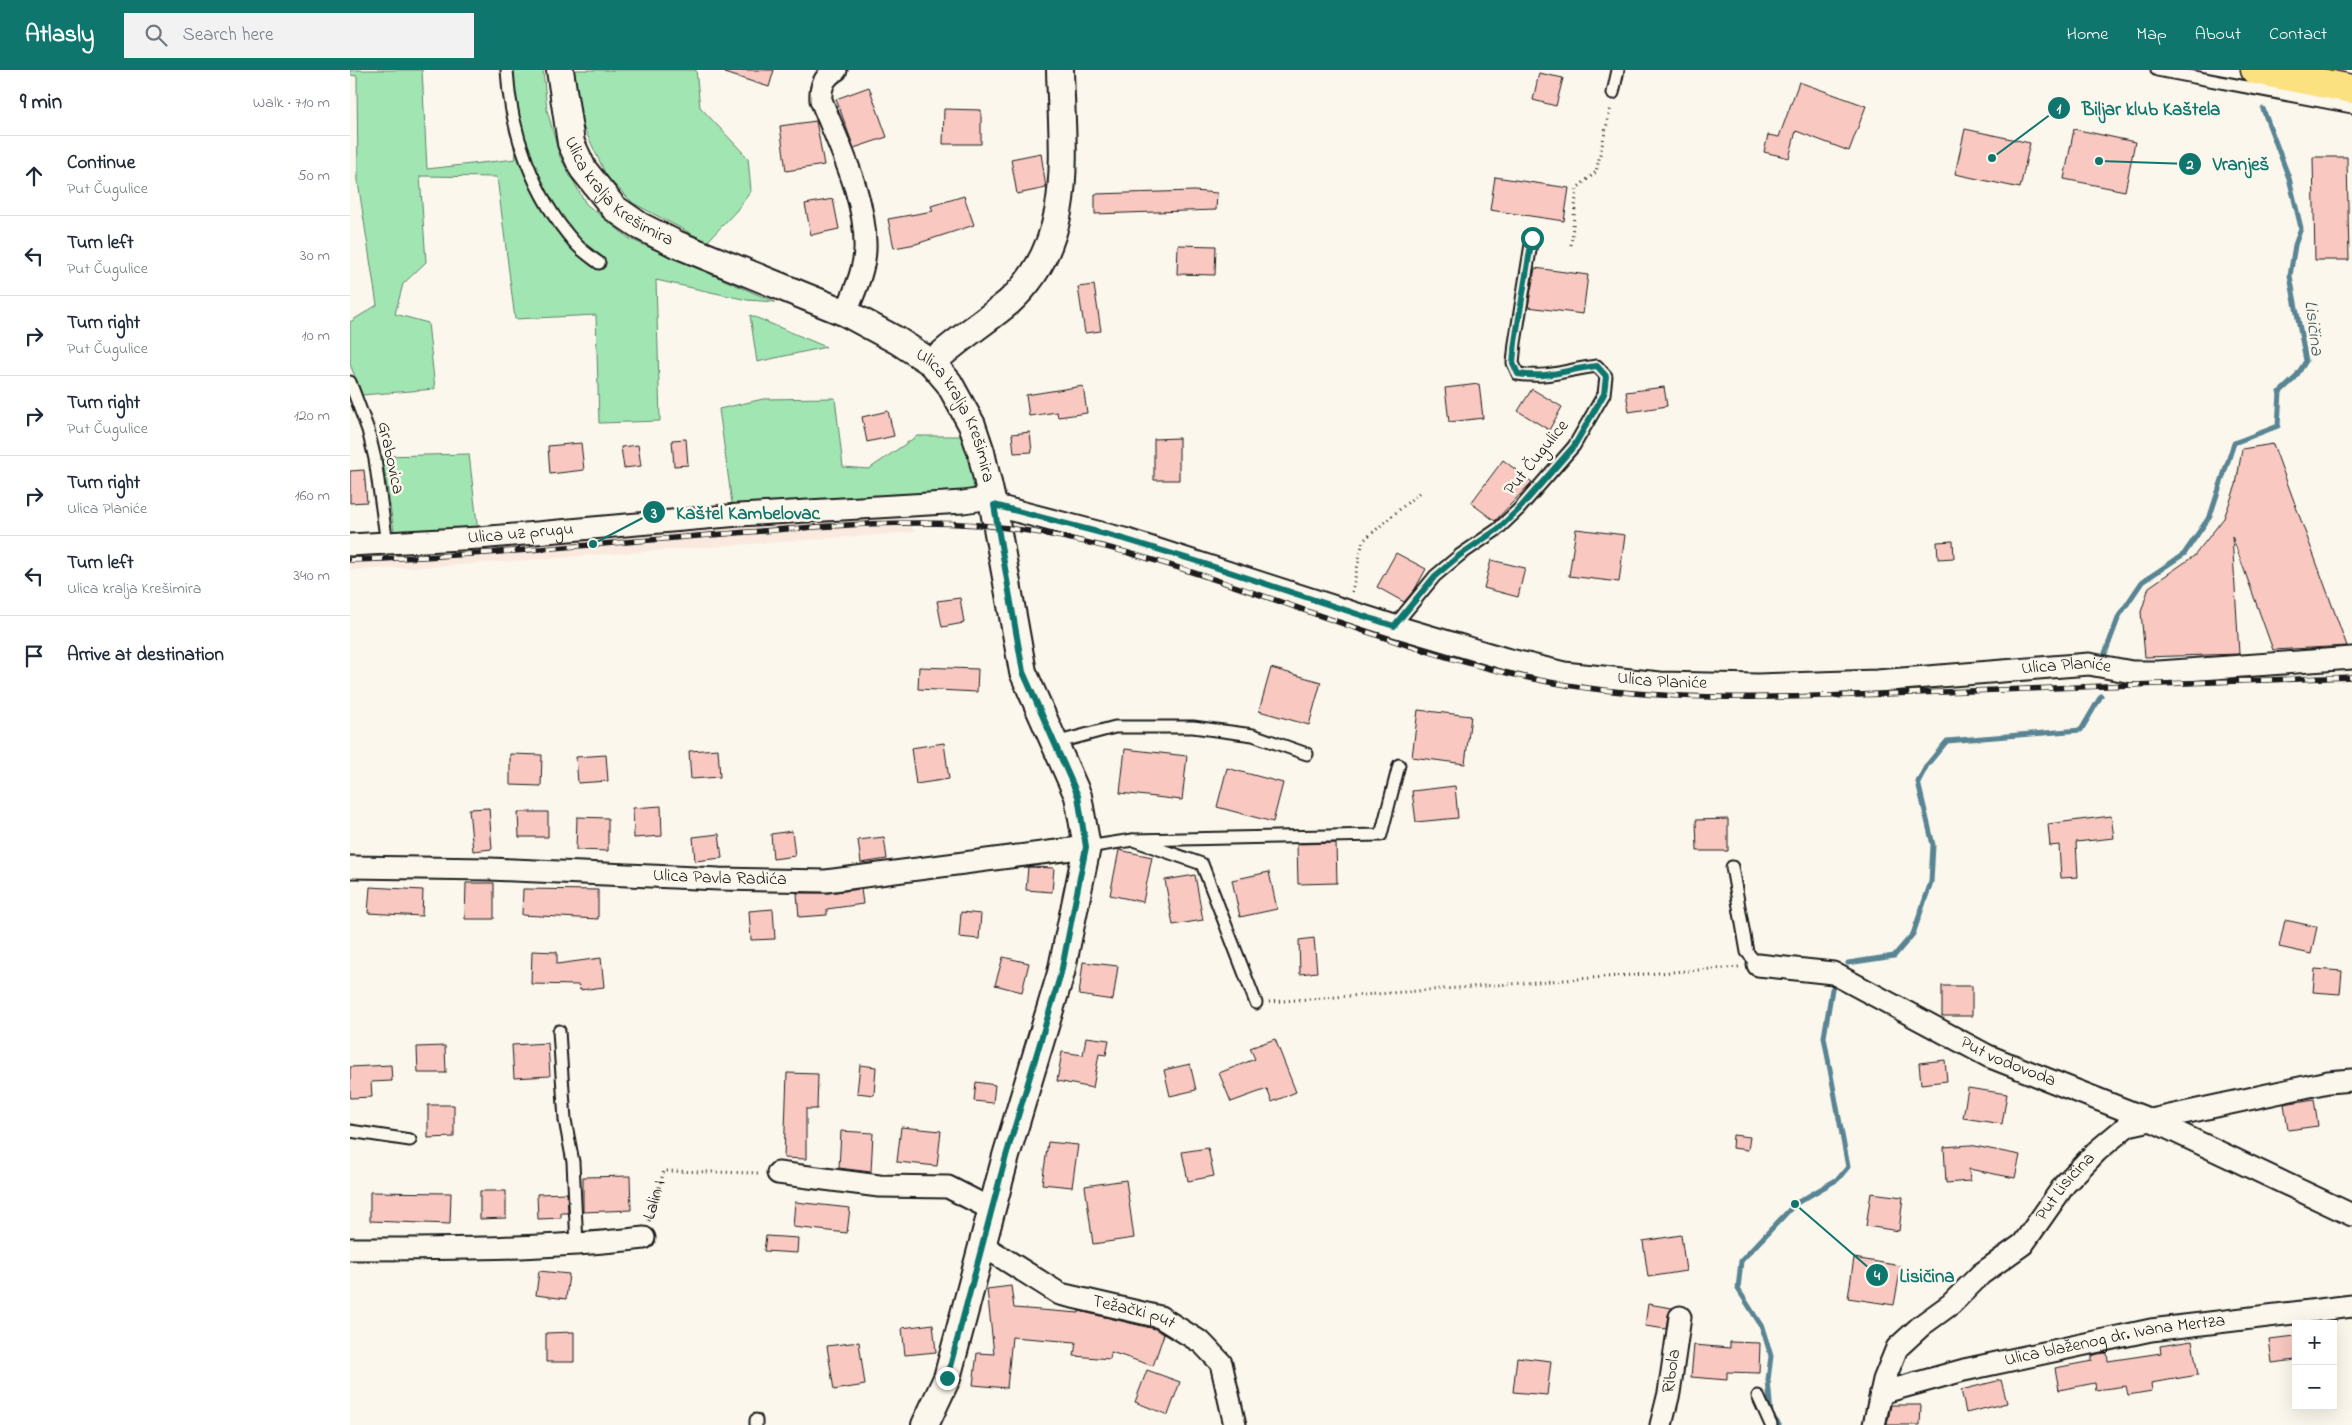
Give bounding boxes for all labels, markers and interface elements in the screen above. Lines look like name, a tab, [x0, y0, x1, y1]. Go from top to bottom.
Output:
search box	[124, 13, 474, 58]
text: Atlasly	[25, 18, 94, 53]
icon: search	[142, 21, 170, 49]
text: Search here	[182, 22, 273, 49]
text: Home	[2067, 22, 2108, 48]
text: Map	[2136, 22, 2167, 48]
text: About	[2195, 22, 2241, 48]
text: Contact	[2269, 22, 2327, 48]
text: 9 min	[20, 88, 62, 118]
text: Walk · 710 m	[253, 91, 330, 115]
callout: Biljar klub Kaštela	[2046, 91, 2230, 125]
text: Biljar klub Kaštela	[2081, 97, 2220, 124]
text: 1	[2057, 98, 2062, 120]
street label: Ulica kralja Krešimira	[557, 133, 678, 254]
callout: Vranješ	[2177, 147, 2279, 181]
text: Continue	[67, 150, 135, 177]
text: Vranješ	[2212, 152, 2270, 179]
text: 2	[2185, 154, 2194, 176]
icon: ahead	[20, 162, 48, 190]
text: 50 m	[298, 164, 330, 188]
text: Put Čugulice	[67, 177, 148, 201]
route start	[1521, 227, 1544, 250]
text: Turn left	[67, 230, 134, 257]
icon: left	[20, 242, 48, 270]
text: 30 m	[300, 244, 330, 268]
text: Put Čugulice	[67, 257, 148, 281]
water label: Lisičina	[2296, 299, 2330, 358]
text: Turn right	[67, 310, 140, 337]
icon: right	[20, 322, 48, 350]
text: 10 m	[302, 324, 330, 348]
text: Put Čugulice	[67, 337, 148, 361]
street label: Ulica kralja Krešimira	[910, 342, 1001, 485]
text: Turn right	[67, 390, 140, 417]
icon: right	[20, 402, 48, 430]
text: 120 m	[294, 404, 330, 428]
street label: Put Čugulice	[1498, 414, 1577, 502]
text: Put Čugulice	[67, 417, 148, 441]
street label: Grabovica	[370, 419, 410, 497]
text: Turn right	[67, 470, 140, 497]
icon: right	[20, 482, 48, 510]
text: 160 m	[295, 484, 330, 508]
callout: Kaštel Kambelovac	[641, 495, 830, 529]
text: Ulica Planiće	[67, 497, 147, 521]
text: Kaštel Kambelovac	[676, 501, 820, 528]
text: 3	[650, 503, 657, 525]
street label: Ulica uz prugu	[467, 517, 575, 552]
text: Turn left	[67, 550, 134, 577]
icon: left	[20, 562, 48, 590]
text: 340 m	[293, 564, 330, 588]
text: Ulica kralja Krešimira	[67, 577, 201, 601]
icon: arrive	[20, 642, 48, 670]
text: Arrive at destination	[67, 642, 224, 669]
street label: Ulica Planiće	[2020, 651, 2114, 682]
street label: Ulica Planiće	[1616, 666, 1708, 697]
street label: Ulica Pavla Radića	[652, 863, 787, 893]
street label: Put vodovoda	[1955, 1030, 2060, 1094]
street label: Put Lisičina	[2030, 1147, 2102, 1227]
street label: Lalin I	[637, 1177, 674, 1223]
callout: Lisičina	[1864, 1258, 1964, 1292]
text: Lisičina	[1899, 1264, 1955, 1291]
text: 4	[1873, 1265, 1881, 1287]
street label: Težački put	[1089, 1289, 1180, 1336]
street label: Ulica blaženog dr. Ivana Mertza	[2002, 1308, 2227, 1374]
map controls	[2292, 1320, 2337, 1410]
button: +	[2292, 1320, 2337, 1365]
street label: Ribola	[1656, 1347, 1688, 1395]
button: −	[2292, 1365, 2337, 1410]
route end	[936, 1367, 959, 1390]

